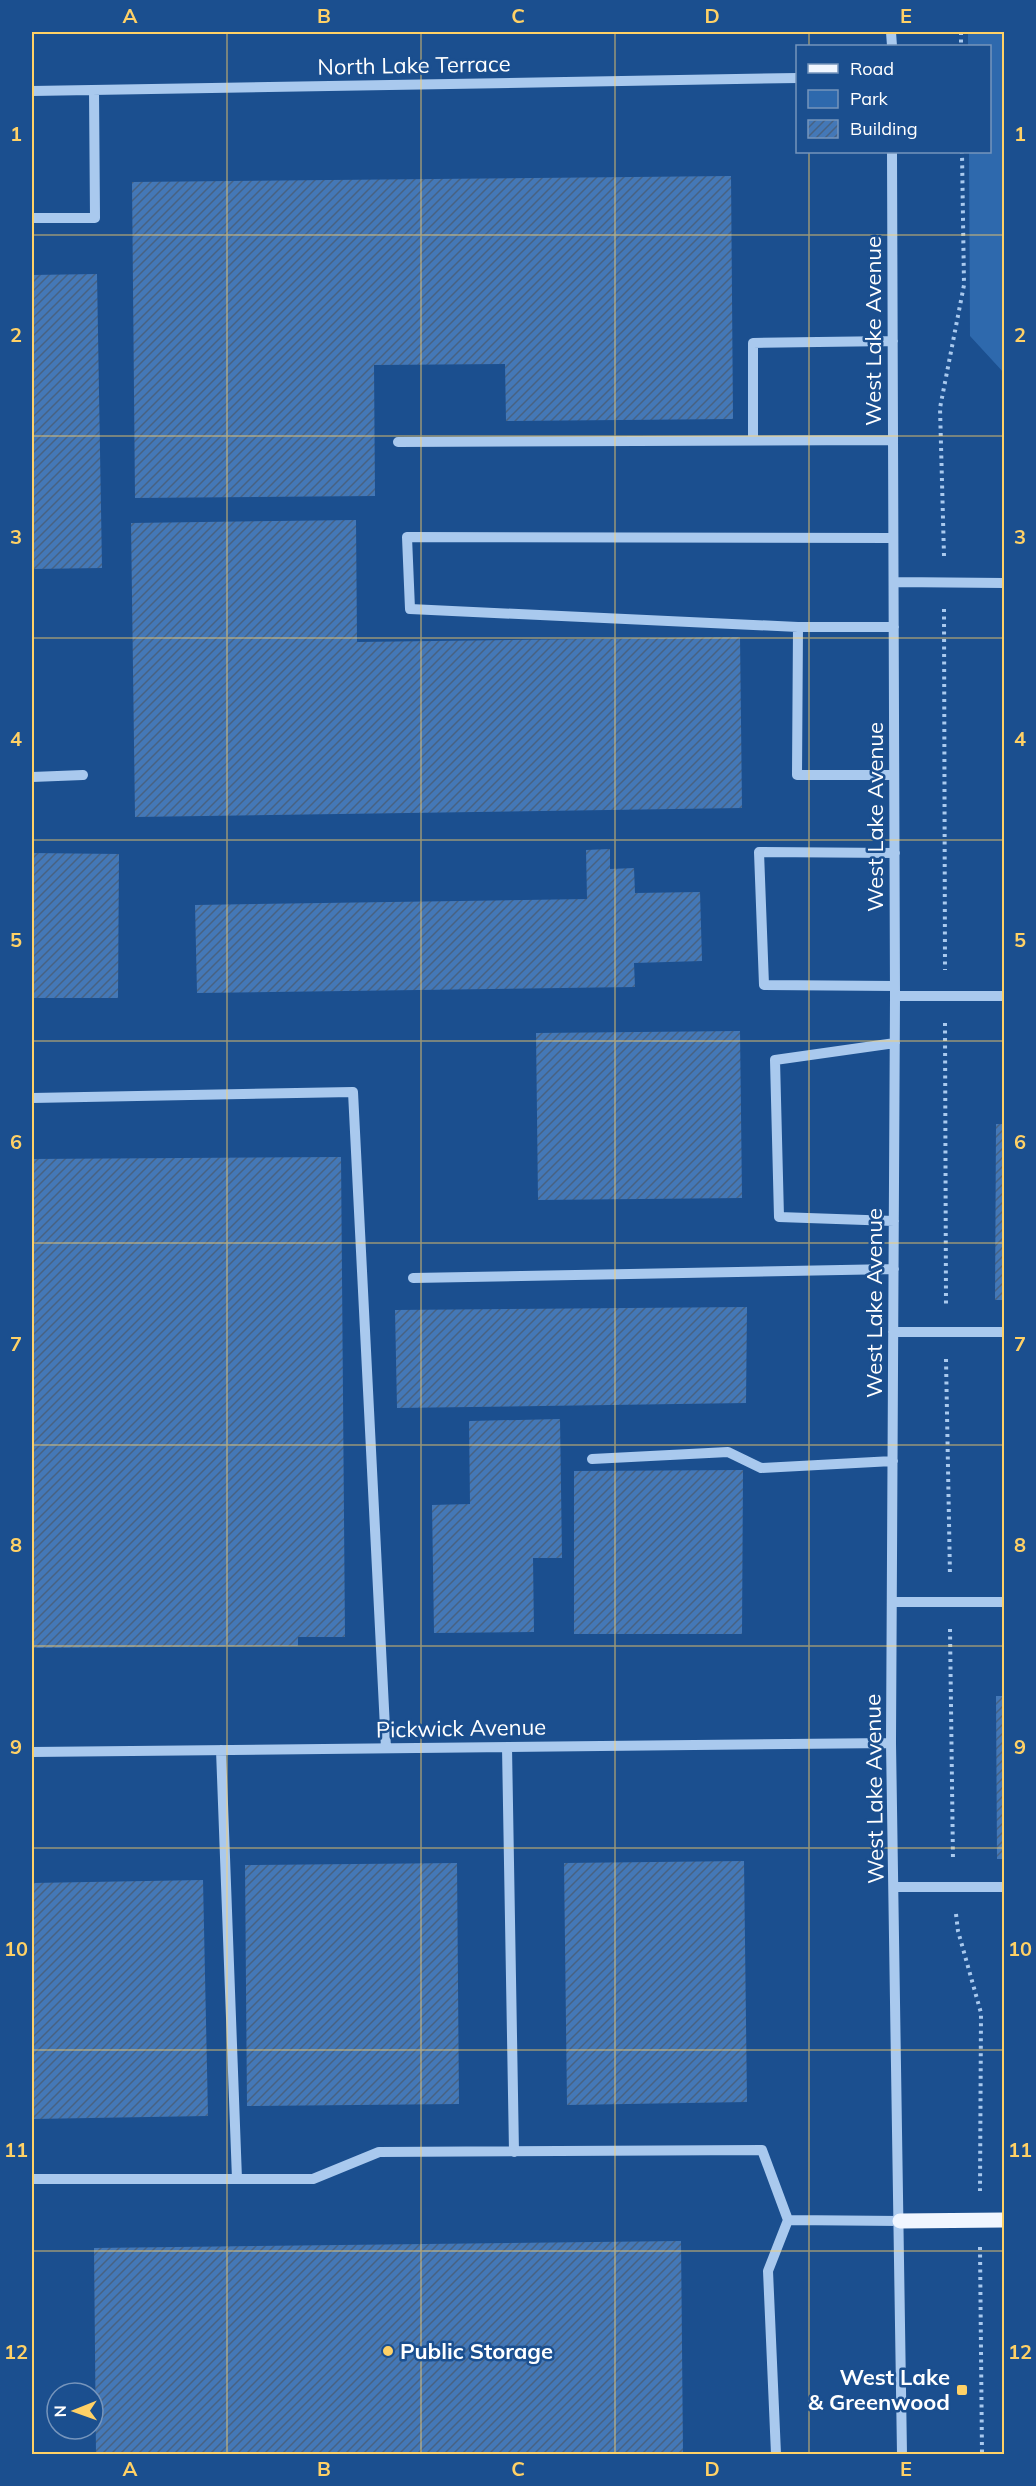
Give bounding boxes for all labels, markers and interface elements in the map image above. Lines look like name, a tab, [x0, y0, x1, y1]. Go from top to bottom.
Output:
text: A	[123, 3, 138, 28]
text: B	[317, 3, 331, 28]
text: C	[511, 3, 525, 28]
text: D	[704, 3, 720, 28]
text: E	[900, 3, 912, 28]
legend	[796, 45, 991, 153]
street label: North Lake Terrace	[317, 49, 511, 81]
text: Road	[850, 57, 894, 80]
text: Park	[850, 87, 889, 110]
text: Building	[850, 117, 918, 140]
text: 1	[10, 121, 22, 146]
text: 1	[1014, 121, 1026, 146]
street label: West Lake Avenue	[859, 236, 887, 426]
text: 2	[10, 322, 22, 347]
text: 2	[1014, 322, 1026, 347]
text: 3	[10, 524, 22, 549]
text: 3	[1014, 524, 1026, 549]
street label: West Lake Avenue	[861, 722, 889, 912]
text: 4	[10, 726, 22, 751]
text: 4	[1014, 726, 1026, 751]
text: 5	[10, 927, 22, 952]
text: 5	[1014, 927, 1026, 952]
text: 6	[10, 1129, 22, 1154]
text: 6	[1014, 1129, 1026, 1154]
street label: West Lake Avenue	[860, 1208, 888, 1398]
text: 7	[10, 1331, 22, 1356]
text: 7	[1014, 1331, 1026, 1356]
text: 8	[10, 1532, 22, 1557]
text: 8	[1014, 1532, 1026, 1557]
street label: West Lake Avenue	[858, 1694, 890, 1884]
street label: Pickwick Avenue	[376, 1713, 546, 1743]
text: 9	[10, 1734, 22, 1759]
text: 9	[1014, 1734, 1026, 1759]
text: 10	[4, 1936, 28, 1961]
text: 10	[1008, 1936, 1032, 1961]
text: 11	[4, 2137, 28, 2162]
text: 11	[1008, 2137, 1032, 2162]
place label: Public Storage	[400, 2337, 553, 2365]
text: 12	[4, 2339, 28, 2364]
text: 12	[1008, 2339, 1032, 2364]
marker: Public Storage	[381, 2344, 395, 2358]
place label: West Lake & Greenwood	[808, 2363, 950, 2416]
north arrow	[45, 2381, 105, 2441]
marker: West Lake & Greenwood	[955, 2383, 969, 2397]
text: N	[50, 2405, 70, 2417]
text: A	[123, 2456, 138, 2481]
text: B	[317, 2456, 331, 2481]
text: C	[511, 2456, 525, 2481]
text: D	[704, 2456, 720, 2481]
text: E	[900, 2456, 912, 2481]

